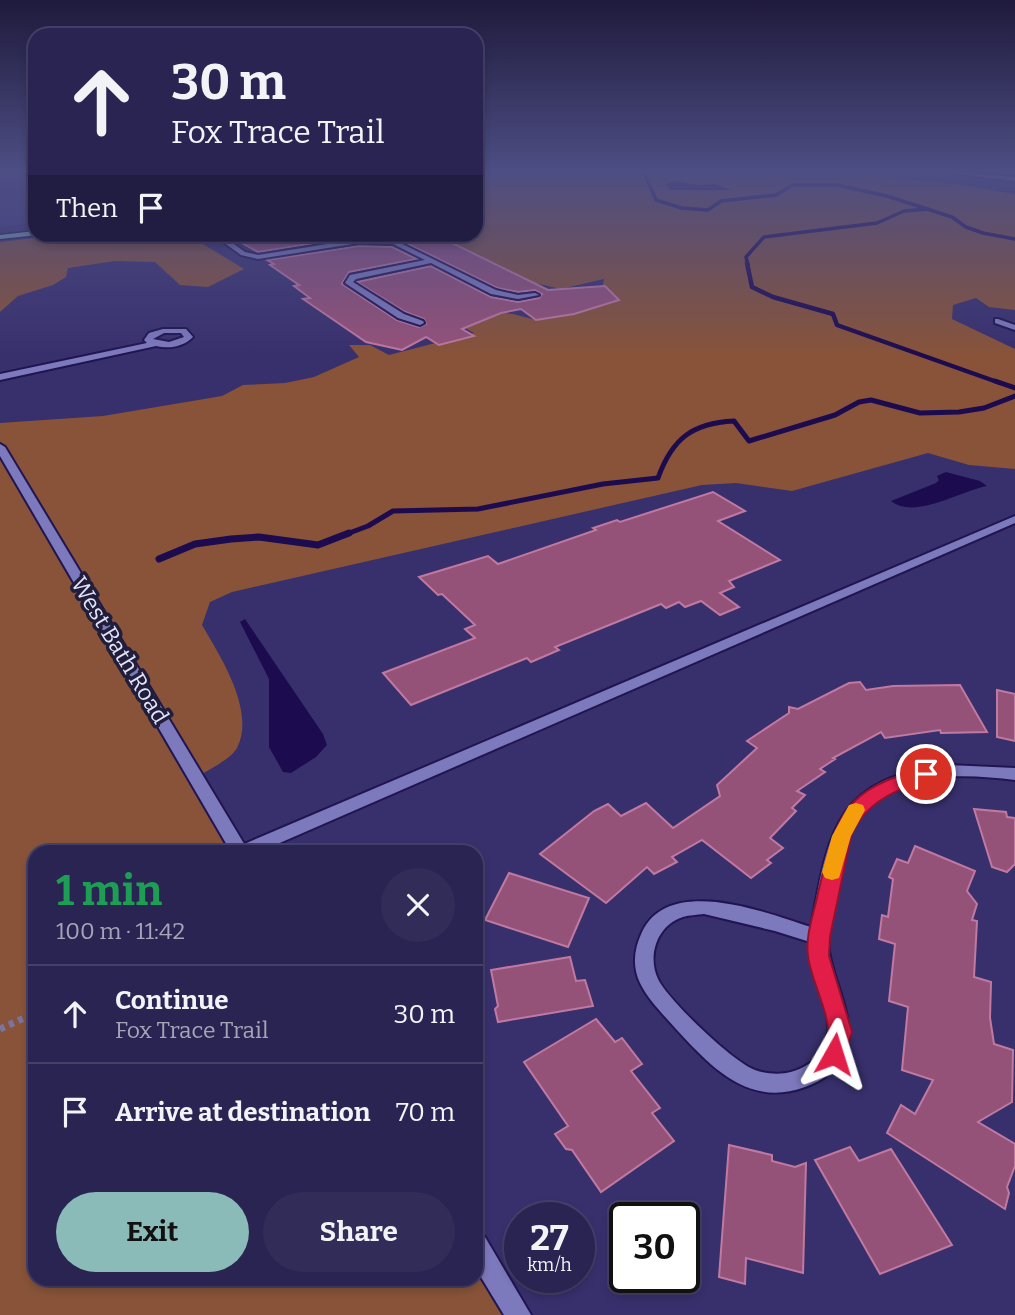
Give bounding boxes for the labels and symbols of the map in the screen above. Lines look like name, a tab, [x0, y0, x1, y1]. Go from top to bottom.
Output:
street label: West Bath Road	[65, 571, 175, 729]
pin	[896, 744, 956, 804]
position arrow	[797, 1017, 871, 1091]
speed limit sign: 30	[609, 1202, 700, 1293]

